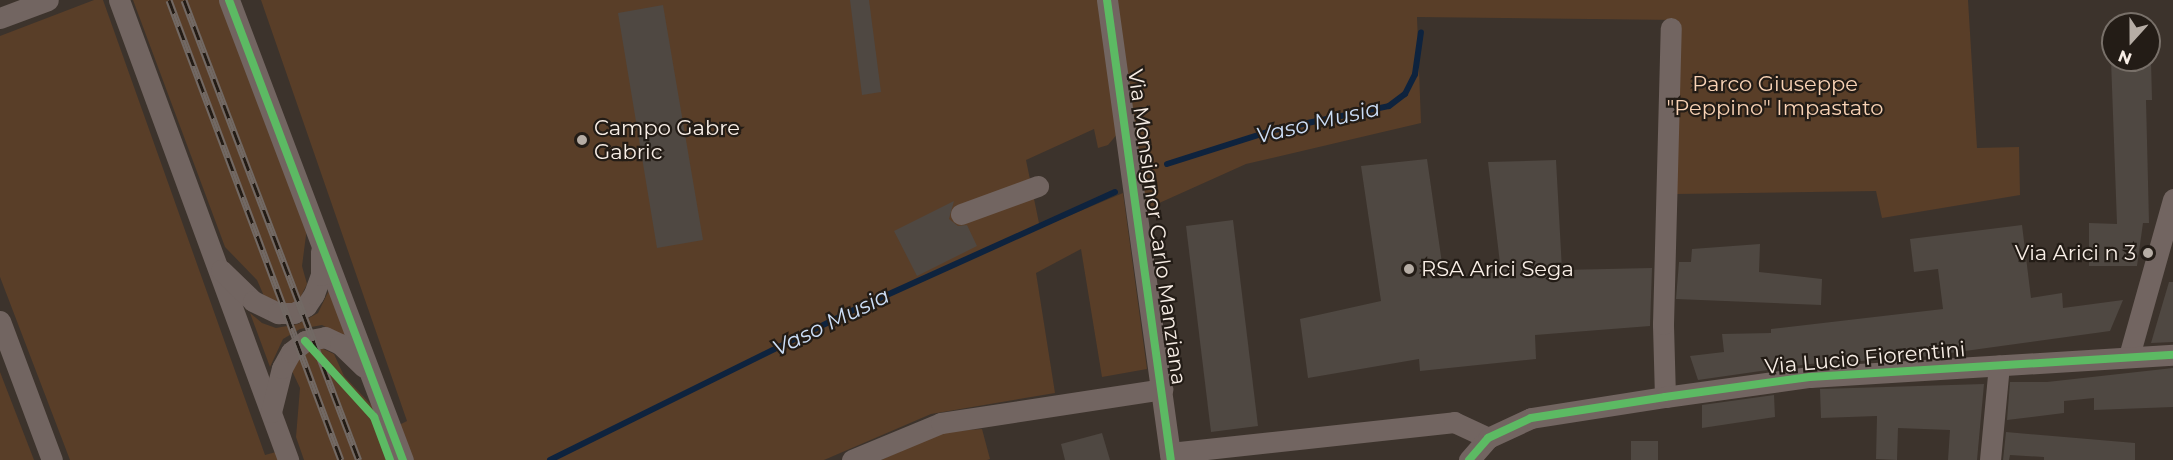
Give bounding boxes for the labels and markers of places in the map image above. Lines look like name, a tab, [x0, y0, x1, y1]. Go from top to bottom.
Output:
place label: Campo Gabre Gabric	[594, 115, 740, 165]
marker: Campo Gabre Gabric	[575, 133, 589, 147]
place label: Via Arici n 3	[2015, 240, 2136, 266]
marker: Via Arici n 3	[2141, 246, 2155, 260]
place label: RSA Arici Sega	[1421, 256, 1574, 282]
marker: RSA Arici Sega	[1402, 262, 1416, 276]

